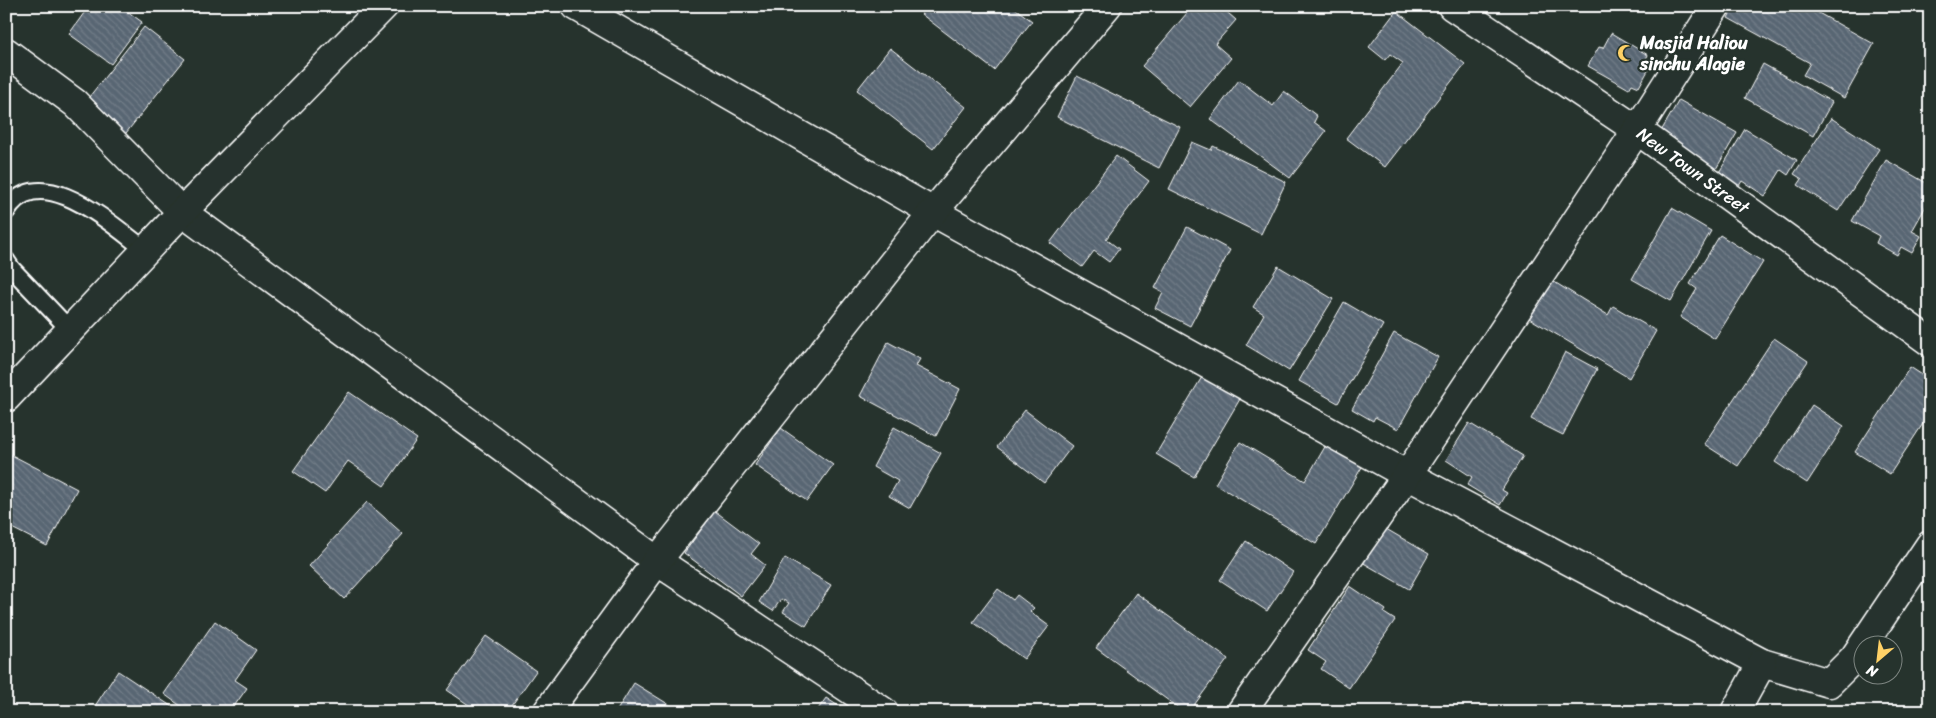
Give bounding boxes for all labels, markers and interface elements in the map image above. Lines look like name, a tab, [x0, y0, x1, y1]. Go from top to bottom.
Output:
place label: Masjid Haliou sinchu Alagie	[1639, 27, 1748, 80]
mosque icon: Masjid Haliou sinchu Alagie	[1616, 43, 1636, 63]
street label: New Town Street	[1630, 118, 1757, 223]
north arrow	[1854, 636, 1904, 686]
text: N	[1862, 658, 1883, 685]

